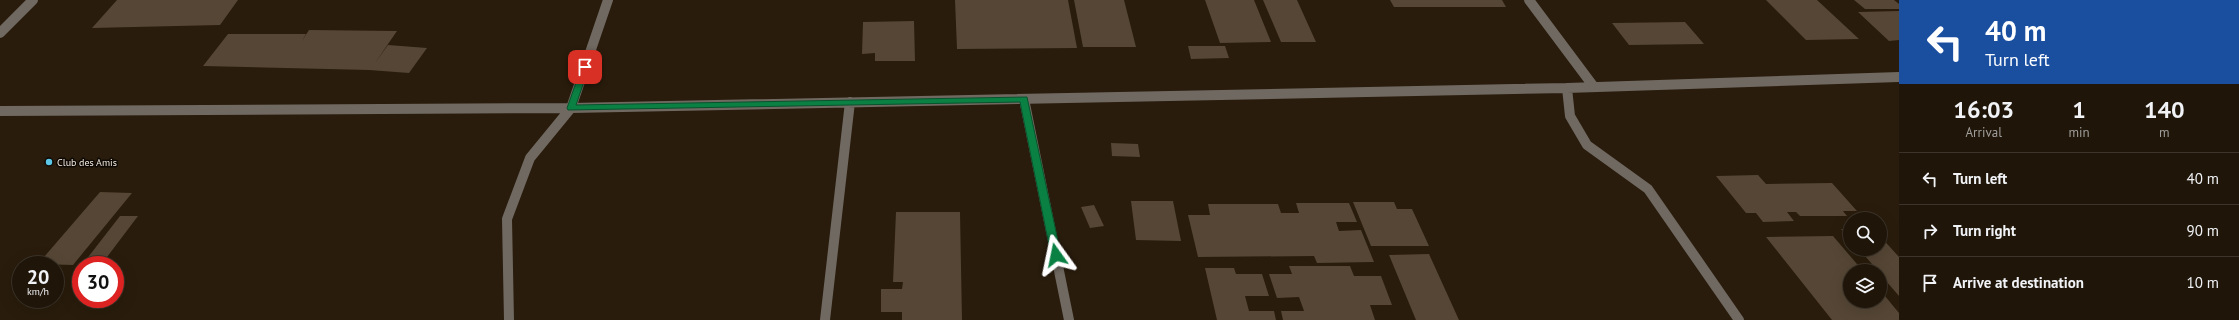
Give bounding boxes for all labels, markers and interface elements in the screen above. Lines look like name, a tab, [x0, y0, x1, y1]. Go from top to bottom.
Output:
text: 40 m	[1985, 12, 2046, 49]
icon: left	[1919, 16, 1971, 68]
text: Turn left	[1985, 48, 2050, 71]
pin	[568, 50, 602, 84]
icon: arrive	[574, 56, 596, 78]
text: 16:03	[1953, 94, 2014, 125]
text: 1	[2072, 94, 2086, 125]
text: 140	[2144, 94, 2185, 125]
text: Arrival	[1966, 124, 2002, 141]
text: min	[2068, 124, 2090, 141]
text: m	[2159, 124, 2170, 141]
place label: Club des Amis	[57, 156, 117, 169]
marker: Club des Amis	[44, 157, 54, 167]
icon: left	[1919, 168, 1941, 190]
text: Turn left	[1953, 169, 2007, 188]
text: 40 m	[2186, 169, 2219, 188]
map controls	[1843, 212, 1887, 308]
button: search	[1843, 212, 1887, 256]
icon: right	[1919, 220, 1941, 242]
text: Turn right	[1953, 221, 2016, 240]
text: 90 m	[2186, 221, 2219, 240]
position arrow	[1035, 234, 1077, 276]
speed limit sign: 30	[72, 256, 124, 308]
text: 20	[27, 264, 49, 290]
button: layers	[1843, 264, 1887, 308]
icon: arrive	[1919, 272, 1941, 294]
text: Arrive at destination	[1953, 273, 2084, 292]
text: 10 m	[2186, 273, 2219, 292]
text: km/h	[27, 285, 49, 298]

